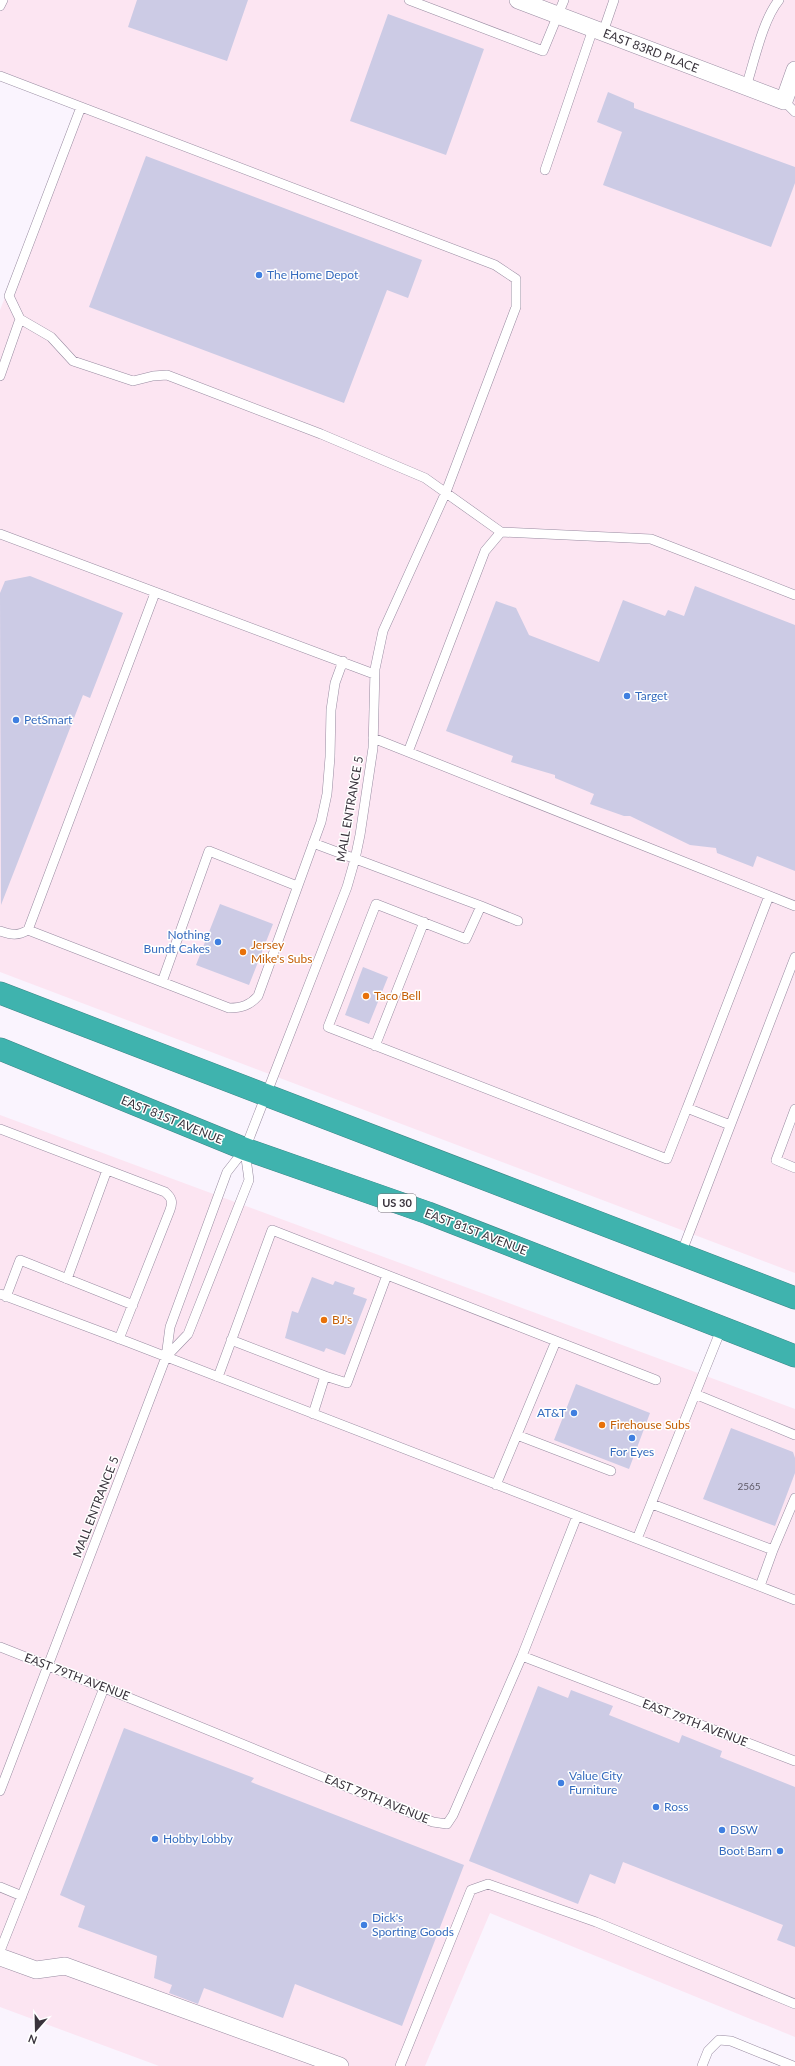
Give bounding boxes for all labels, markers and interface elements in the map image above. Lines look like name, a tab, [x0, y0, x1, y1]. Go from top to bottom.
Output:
street label: EAST 83RD PLACE	[601, 25, 701, 76]
place label: The Home Depot	[267, 267, 359, 282]
marker: The Home Depot	[254, 270, 264, 280]
place label: Target	[635, 688, 668, 703]
marker: Target	[622, 691, 632, 701]
place label: PetSmart	[24, 712, 73, 727]
marker: PetSmart	[11, 715, 21, 725]
street label: MALL ENTRANCE 5	[333, 755, 366, 863]
place label: Nothing Bundt Cakes	[144, 927, 210, 956]
marker: Nothing Bundt Cakes	[213, 937, 223, 947]
place label: Jersey Mike's Subs	[251, 937, 312, 966]
marker: Jersey Mike's Subs	[238, 947, 248, 957]
place label: Taco Bell	[374, 988, 421, 1003]
marker: Taco Bell	[361, 991, 371, 1001]
street label: EAST 81ST AVENUE	[119, 1092, 225, 1147]
road number: US 30	[378, 1194, 416, 1212]
street label: EAST 81ST AVENUE	[423, 1205, 530, 1258]
place label: BJ's	[332, 1312, 352, 1327]
marker: BJ's	[319, 1315, 329, 1325]
place label: AT&T	[537, 1405, 566, 1420]
marker: AT&T	[569, 1408, 579, 1418]
place label: Firehouse Subs	[610, 1417, 690, 1432]
marker: Firehouse Subs	[597, 1420, 607, 1430]
marker: For Eyes	[627, 1433, 637, 1443]
place label: For Eyes	[610, 1444, 654, 1459]
street label: MALL ENTRANCE 5	[69, 1454, 122, 1560]
house number: 2565	[737, 1480, 761, 1492]
street label: EAST 79TH AVENUE	[22, 1650, 132, 1704]
street label: EAST 79TH AVENUE	[640, 1696, 750, 1750]
place label: Value City Furniture	[569, 1768, 623, 1797]
street label: EAST 79TH AVENUE	[323, 1771, 432, 1826]
marker: Value City Furniture	[556, 1778, 566, 1788]
place label: Ross	[664, 1799, 688, 1814]
marker: Ross	[651, 1802, 661, 1812]
place label: DSW	[730, 1822, 759, 1837]
marker: DSW	[717, 1825, 727, 1835]
place label: Hobby Lobby	[163, 1831, 234, 1846]
marker: Hobby Lobby	[150, 1834, 160, 1844]
place label: Boot Barn	[719, 1843, 772, 1858]
marker: Boot Barn	[775, 1846, 785, 1856]
place label: Dick's Sporting Goods	[372, 1910, 454, 1939]
marker: Dick's Sporting Goods	[359, 1920, 369, 1930]
north arrow	[16, 2010, 56, 2050]
text: N	[26, 2032, 39, 2047]

